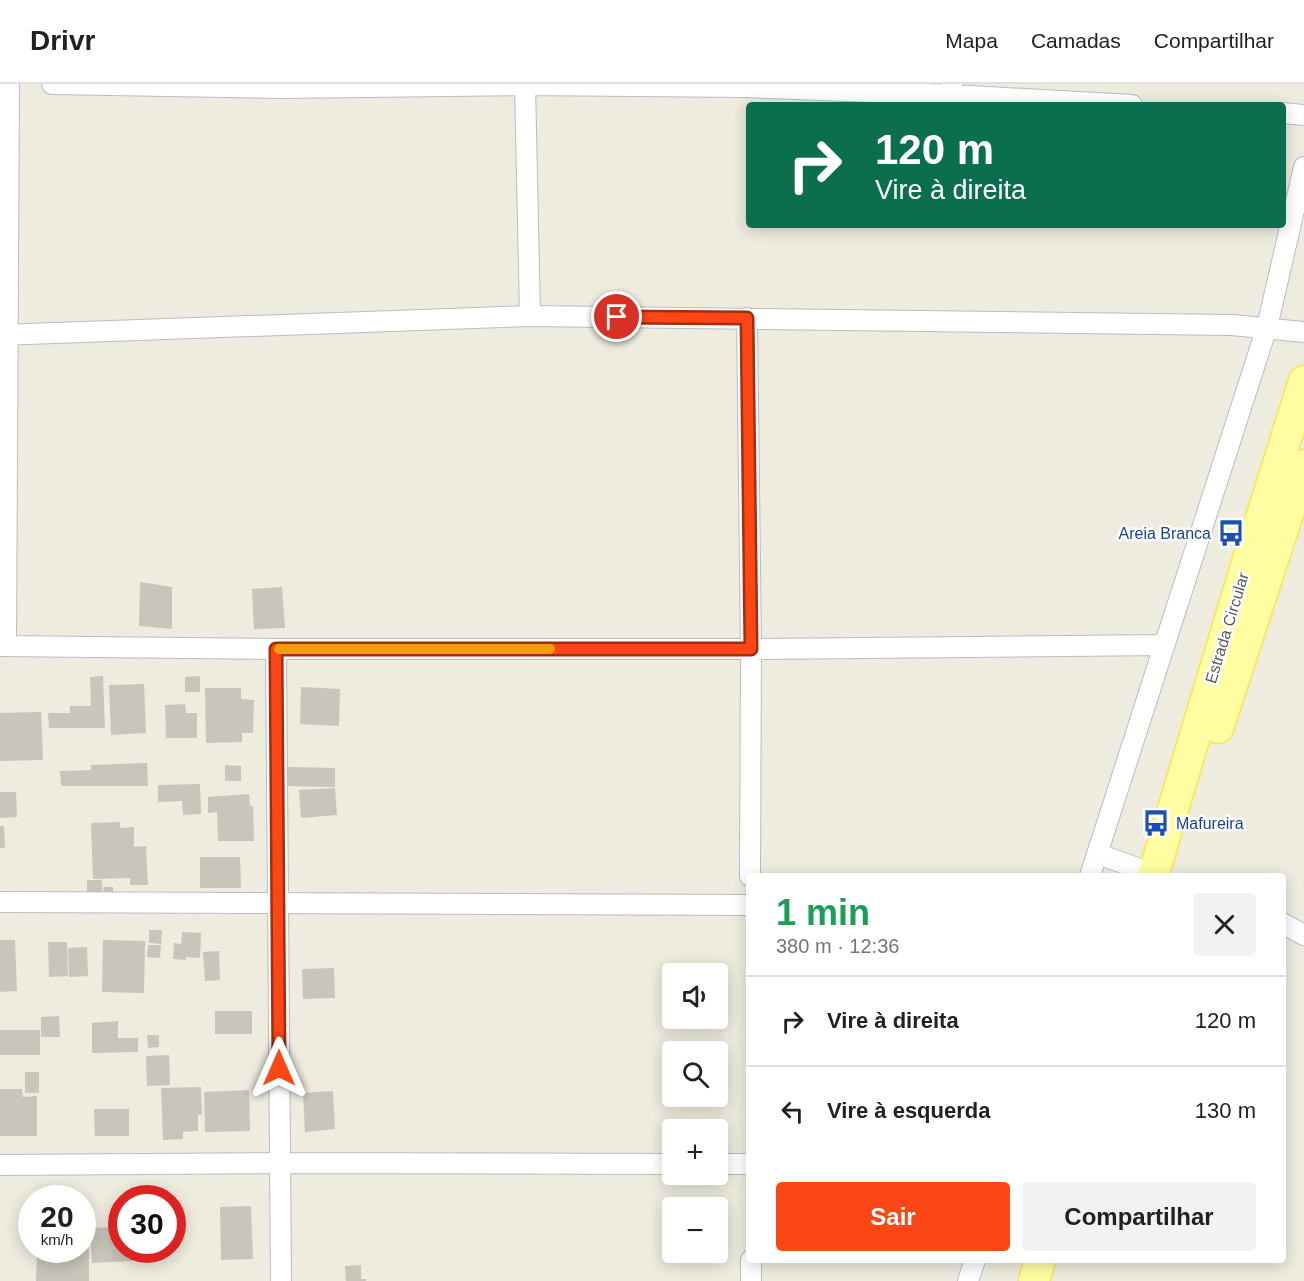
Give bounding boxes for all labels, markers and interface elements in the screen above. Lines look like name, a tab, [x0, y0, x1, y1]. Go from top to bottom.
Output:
text: Drivr	[30, 25, 95, 56]
text: Mapa	[945, 29, 998, 52]
text: Camadas	[1031, 29, 1121, 52]
text: Compartilhar	[1154, 29, 1274, 52]
icon: right	[776, 126, 854, 204]
text: 120 m	[875, 126, 994, 173]
text: Vire à direita	[875, 175, 1026, 205]
pin	[591, 291, 642, 342]
icon: arrive	[600, 300, 633, 333]
bus stop icon: Areia Branca	[1216, 518, 1246, 548]
place label: Areia Branca	[1119, 525, 1211, 542]
street label: Estrada Circular	[1202, 570, 1252, 685]
bus stop icon: Mafureira	[1141, 808, 1171, 838]
place label: Mafureira	[1176, 815, 1244, 832]
text: 1 min	[776, 892, 870, 933]
button: close	[1193, 893, 1256, 956]
text: 380 m · 12:36	[776, 935, 899, 957]
map controls	[662, 963, 728, 1263]
button: sound	[662, 963, 728, 1029]
icon: right	[776, 1005, 809, 1038]
text: Vire à direita	[827, 1008, 959, 1033]
text: 120 m	[1195, 1008, 1256, 1033]
position arrow	[247, 1036, 311, 1100]
button: search	[662, 1041, 728, 1107]
icon: left	[776, 1095, 809, 1128]
text: Vire à esquerda	[827, 1098, 990, 1123]
text: 130 m	[1195, 1098, 1256, 1123]
button: +	[662, 1119, 728, 1185]
button: Sair	[776, 1182, 1010, 1251]
button: Compartilhar	[1022, 1182, 1256, 1251]
speed limit sign: 30	[108, 1185, 186, 1263]
button: −	[662, 1197, 728, 1263]
text: 20	[40, 1200, 74, 1233]
text: km/h	[41, 1231, 73, 1248]

